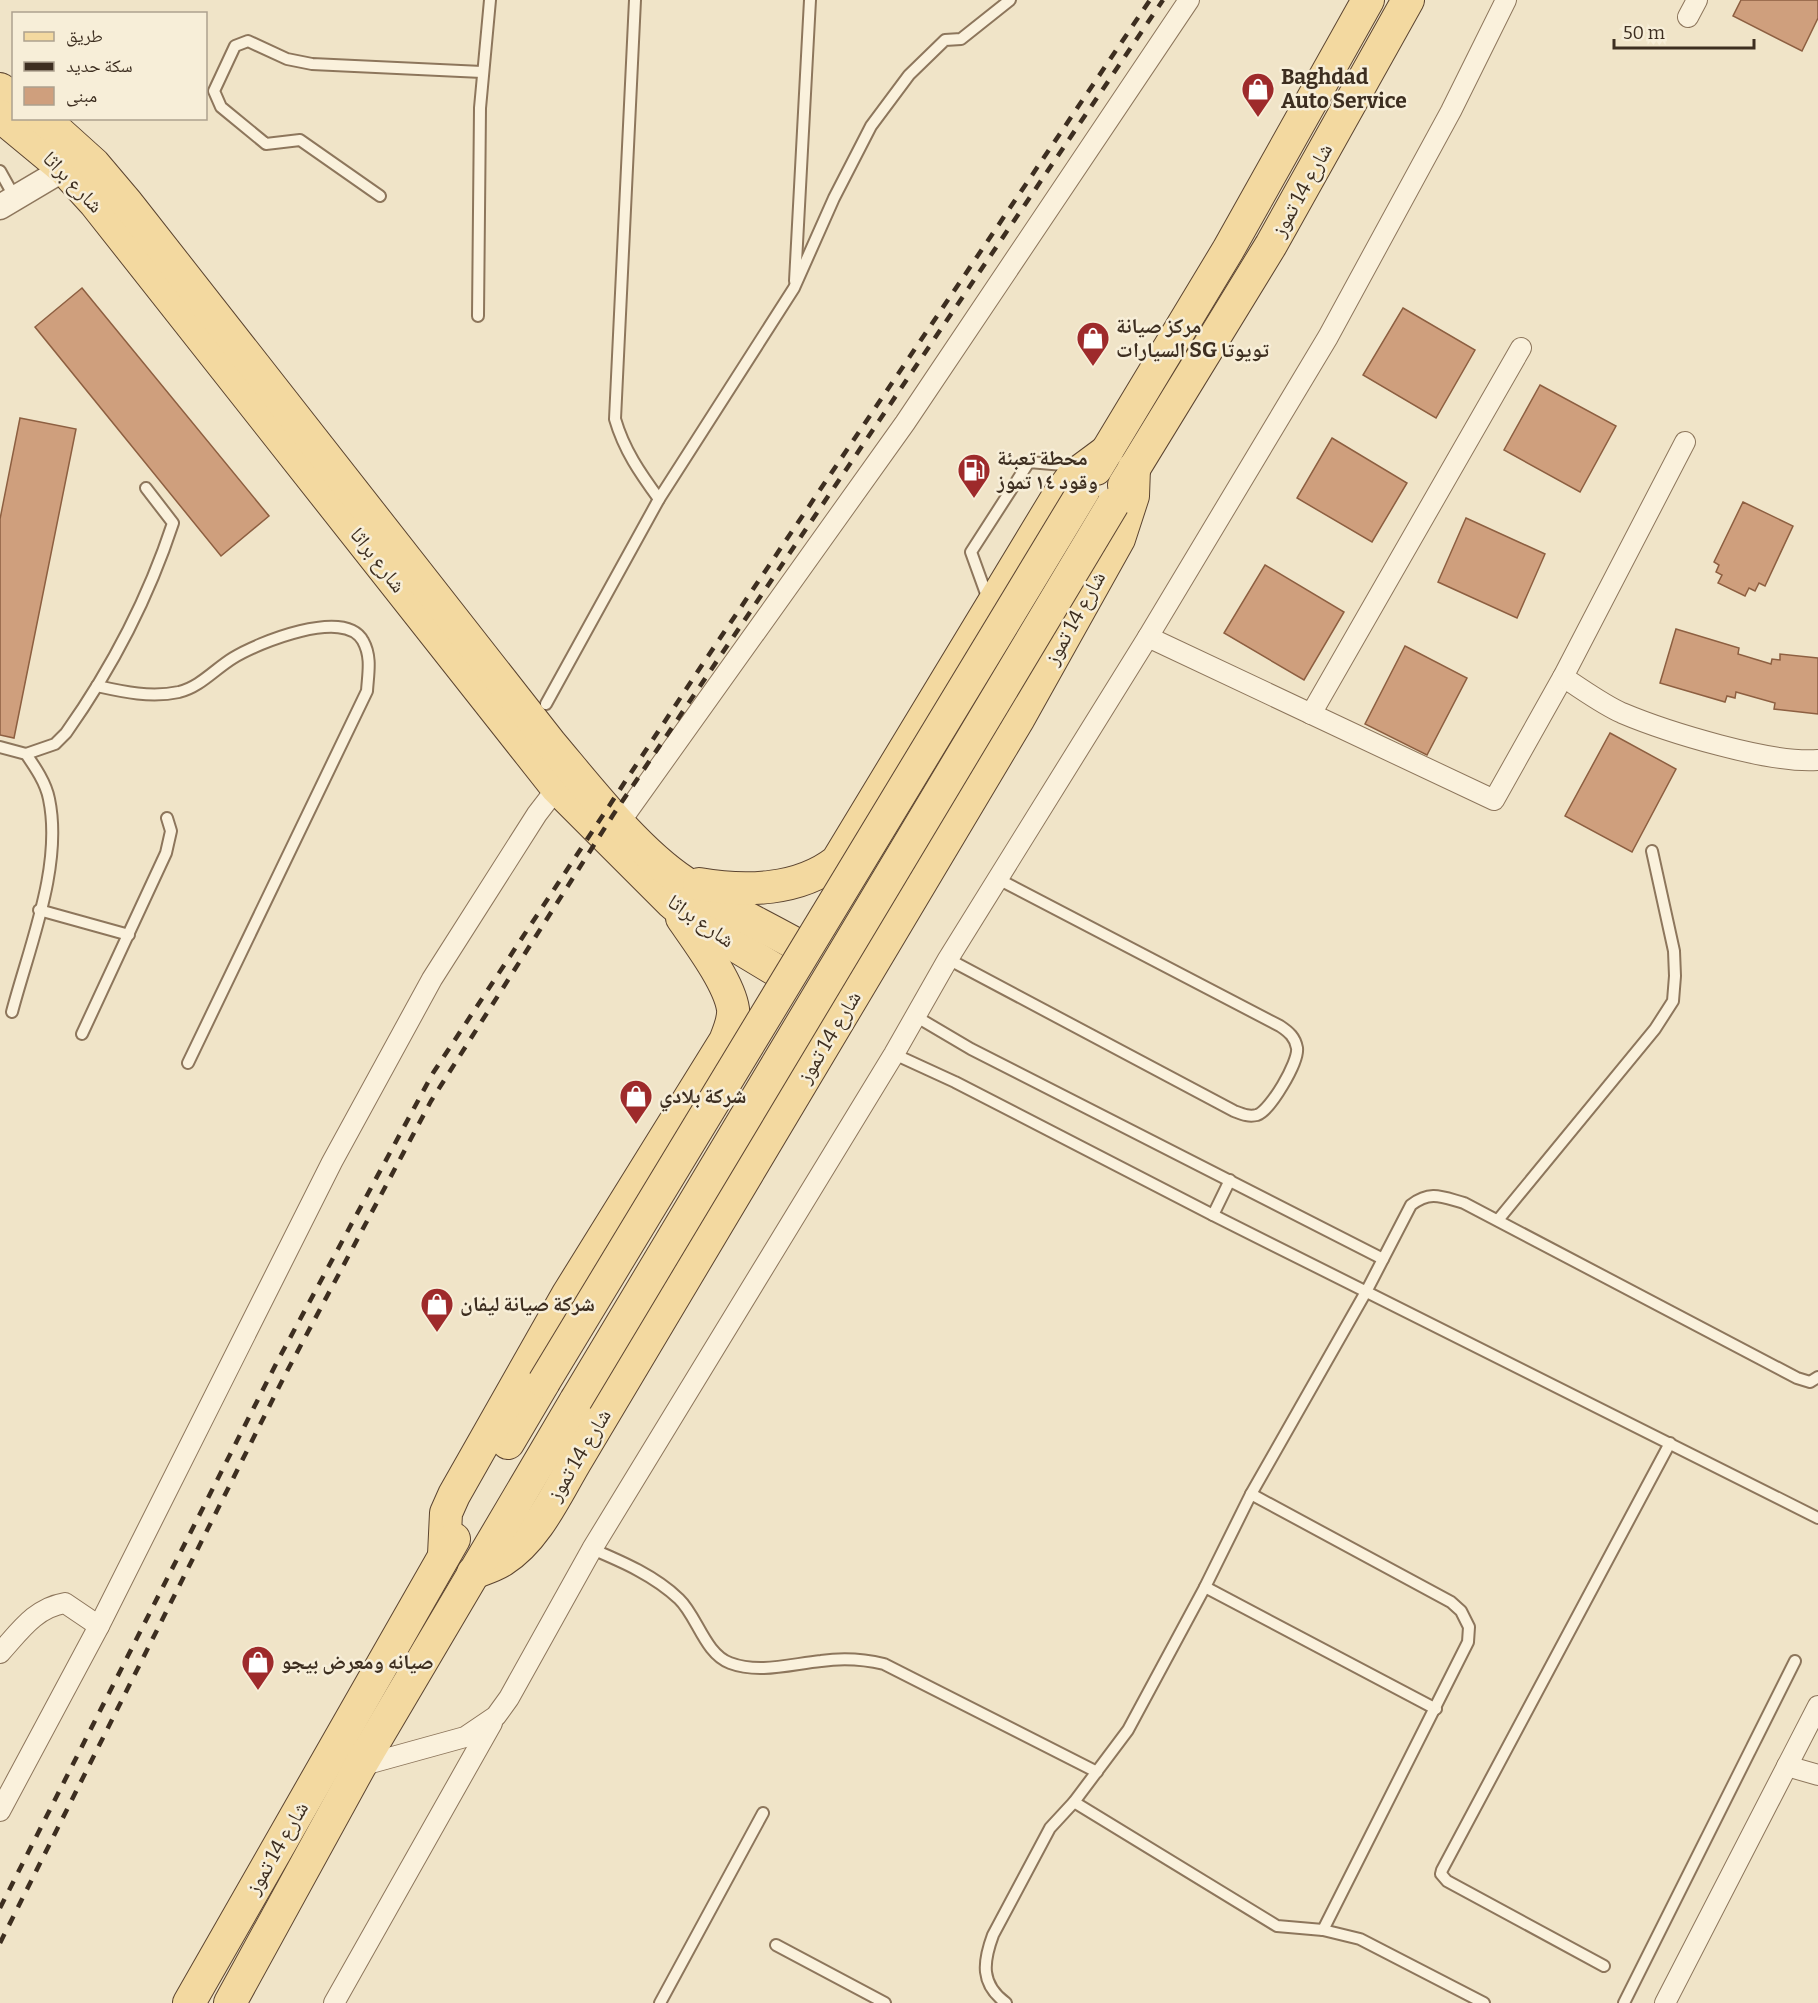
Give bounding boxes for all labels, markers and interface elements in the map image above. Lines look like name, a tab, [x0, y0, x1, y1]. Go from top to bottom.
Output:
legend	[12, 12, 207, 120]
scale bar	[1614, 12, 1754, 50]
text: 50 m	[1623, 22, 1665, 44]
text: طريق	[66, 25, 103, 47]
text: سكة حديد	[66, 55, 133, 77]
place label: Baghdad Auto Service	[1281, 64, 1407, 114]
shop icon: Baghdad Auto Service	[1240, 71, 1276, 118]
text: مبنى	[66, 85, 97, 107]
street label: شارع 14 تموز	[1265, 139, 1338, 242]
street label: شارع براثا	[37, 146, 109, 218]
place label: مركز صيانة السيارات SG تويوتا	[1116, 313, 1269, 363]
shop icon: مركز صيانة السيارات SG تويوتا	[1075, 320, 1111, 367]
place label: محطة تعبئة وقود ١٤ تموز	[996, 445, 1098, 495]
fuel station icon: محطة تعبئة وقود ١٤ تموز	[956, 452, 992, 499]
street label: شارع براثا	[344, 522, 412, 598]
street label: شارع 14 تموز	[1038, 567, 1111, 670]
street label: شارع براثا	[662, 889, 740, 953]
street label: شارع 14 تموز	[791, 986, 867, 1089]
shop icon: شركة بلادي	[618, 1078, 654, 1125]
place label: شركة بلادي	[659, 1083, 746, 1112]
shop icon: شركة صيانة ليفان	[419, 1286, 455, 1333]
place label: شركة صيانة ليفان	[460, 1291, 595, 1317]
street label: شارع 14 تموز	[541, 1404, 617, 1507]
shop icon: صيانه ومعرض بيجو	[240, 1644, 276, 1691]
place label: صيانه ومعرض بيجو	[281, 1649, 434, 1675]
street label: شارع 14 تموز	[240, 1797, 314, 1900]

